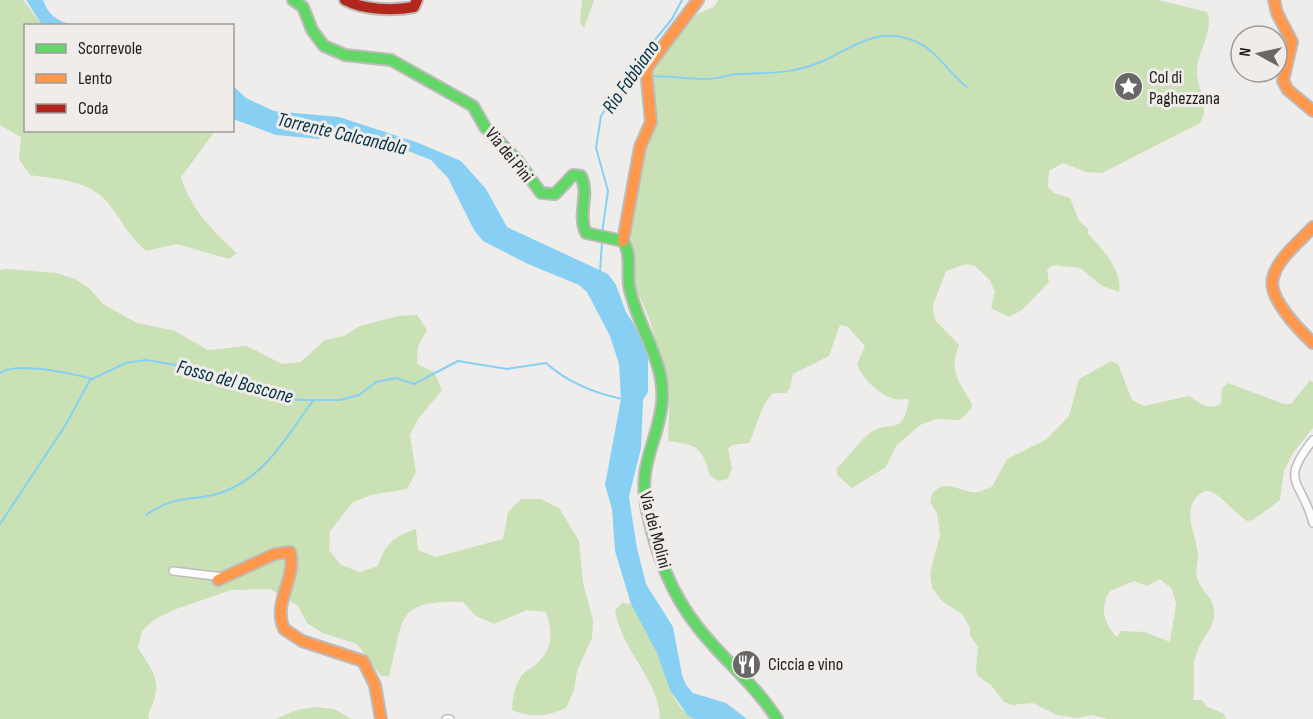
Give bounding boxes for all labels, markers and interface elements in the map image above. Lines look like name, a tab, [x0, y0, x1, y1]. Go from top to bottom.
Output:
legend	[24, 24, 234, 132]
north arrow	[1229, 24, 1289, 84]
water label: Rio Fabbiano	[597, 36, 665, 118]
text: Scorrevole	[78, 38, 142, 59]
text: N	[1236, 47, 1256, 58]
place label: Col di Paghezzana	[1149, 67, 1220, 109]
text: Lento	[78, 68, 112, 89]
place icon: Col di Paghezzana	[1112, 71, 1144, 103]
text: Coda	[78, 98, 109, 119]
water label: Torrente Calcandola	[275, 107, 409, 161]
street label: Via dei Pini	[481, 123, 537, 187]
water label: Fosso del Boscone	[174, 355, 296, 409]
street label: Via dei Molini	[635, 489, 675, 571]
restaurant icon: Ciccia e vino	[731, 648, 763, 680]
place label: Ciccia e vino	[768, 654, 843, 675]

